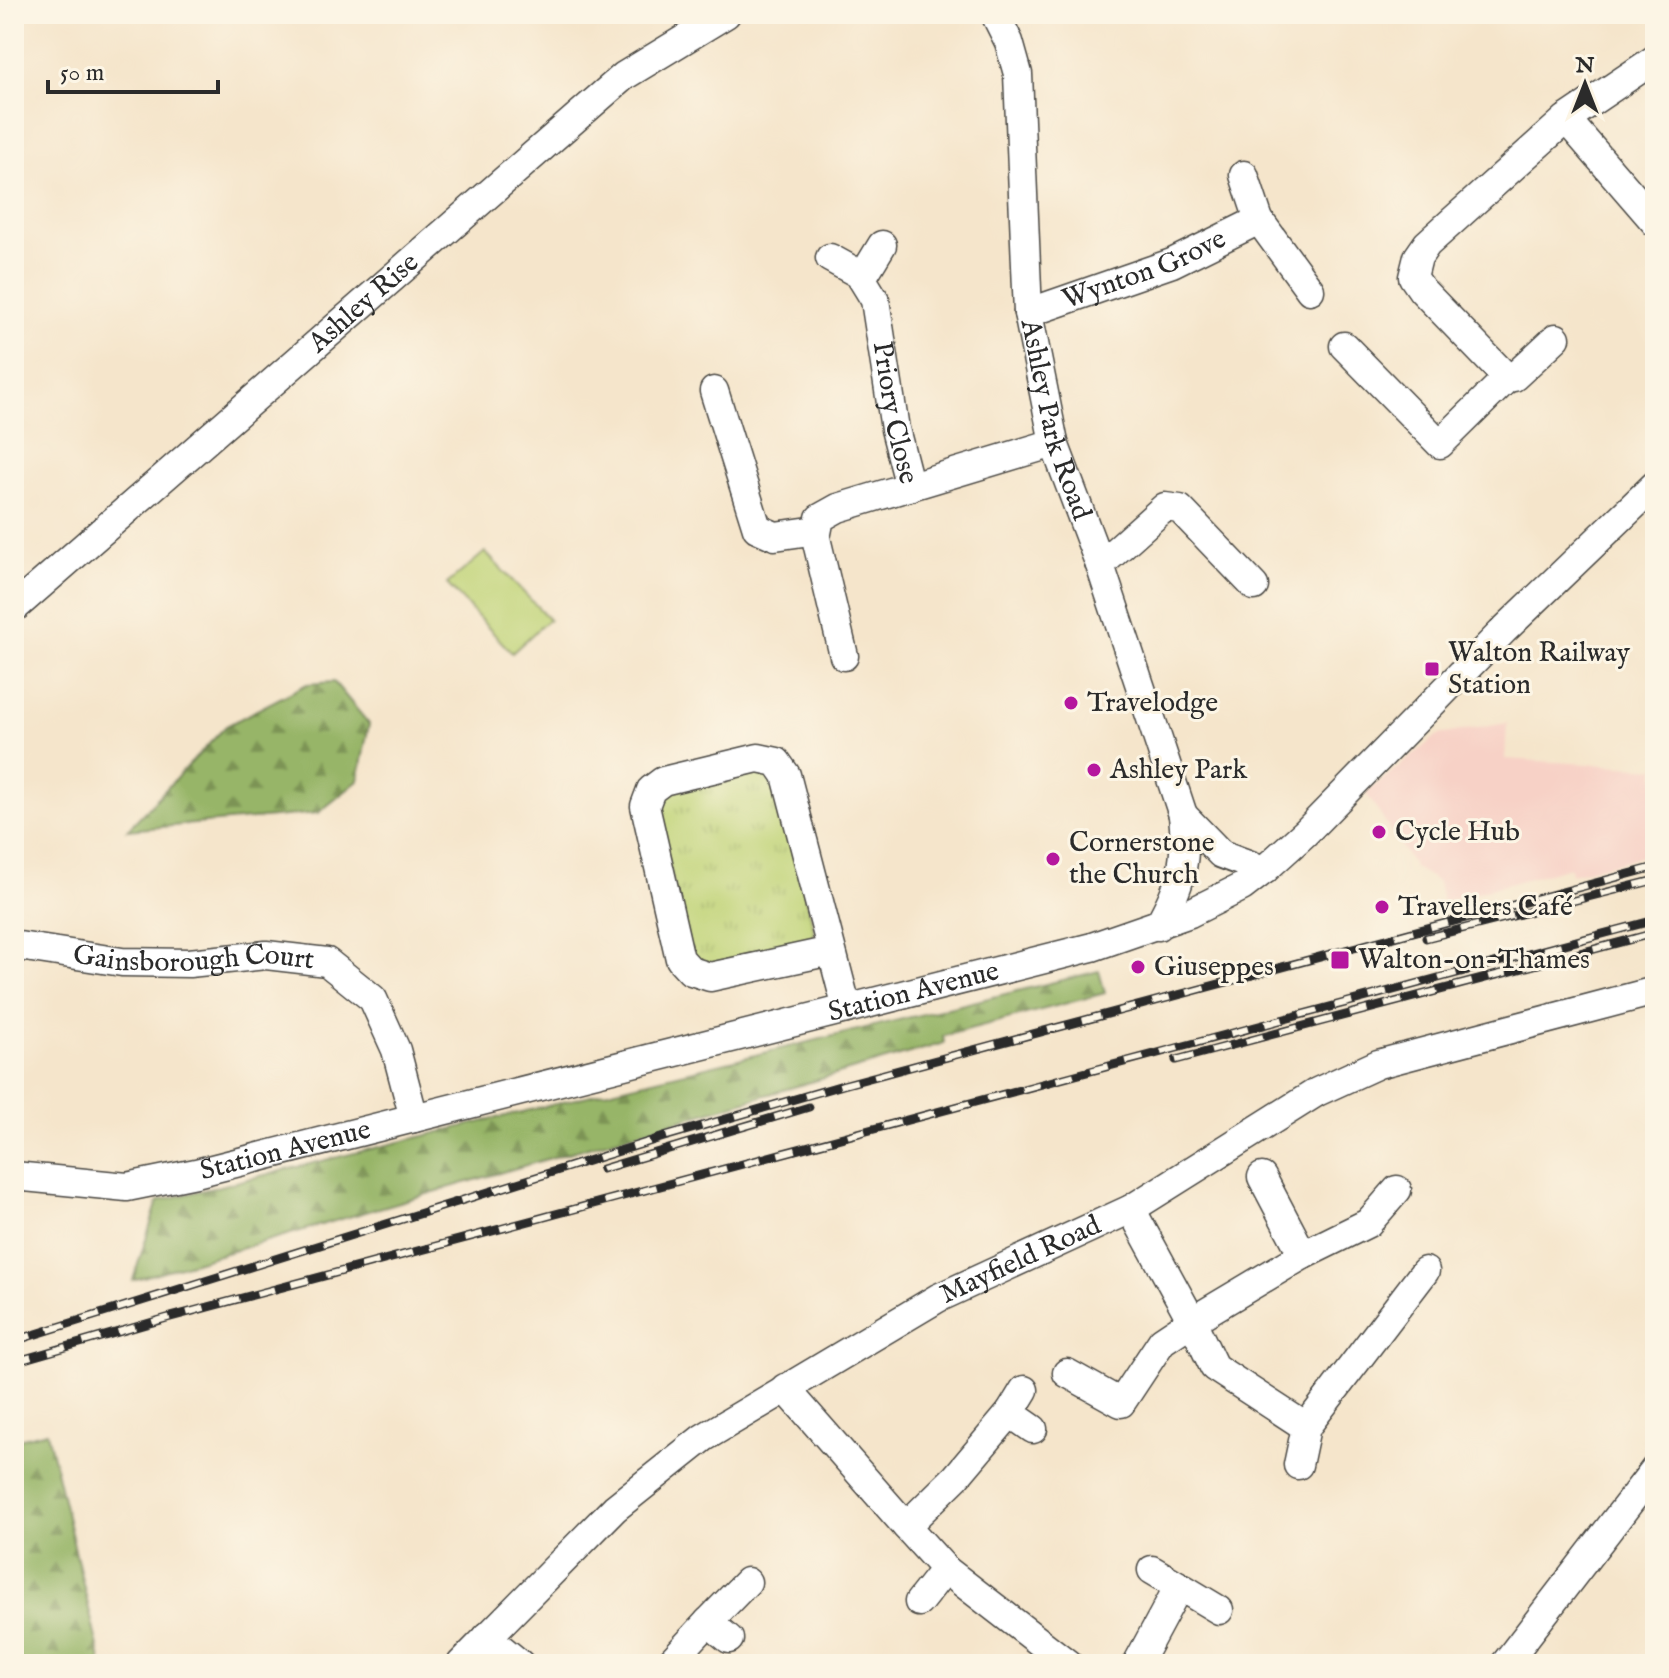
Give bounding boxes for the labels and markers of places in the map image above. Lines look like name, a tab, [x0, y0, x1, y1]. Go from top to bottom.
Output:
place label: Walton Railway Station	[1448, 636, 1630, 703]
marker: Walton Railway Station	[1423, 660, 1441, 678]
place label: Travelodge	[1087, 686, 1218, 721]
marker: Travelodge	[1062, 694, 1080, 712]
place label: Ashley Park	[1109, 753, 1248, 788]
marker: Ashley Park	[1085, 761, 1103, 779]
place label: Cycle Hub	[1395, 815, 1520, 850]
marker: Cycle Hub	[1370, 823, 1388, 841]
place label: Cornerstone the Church	[1069, 826, 1215, 893]
marker: Cornerstone the Church	[1044, 850, 1062, 868]
place label: Travellers Café	[1398, 890, 1573, 925]
marker: Travellers Café	[1373, 898, 1391, 916]
place label: Walton-on-Thames	[1358, 943, 1590, 978]
marker: Walton-on-Thames	[1329, 949, 1351, 971]
place label: Giuseppes	[1154, 950, 1274, 985]
marker: Giuseppes	[1129, 958, 1147, 976]

